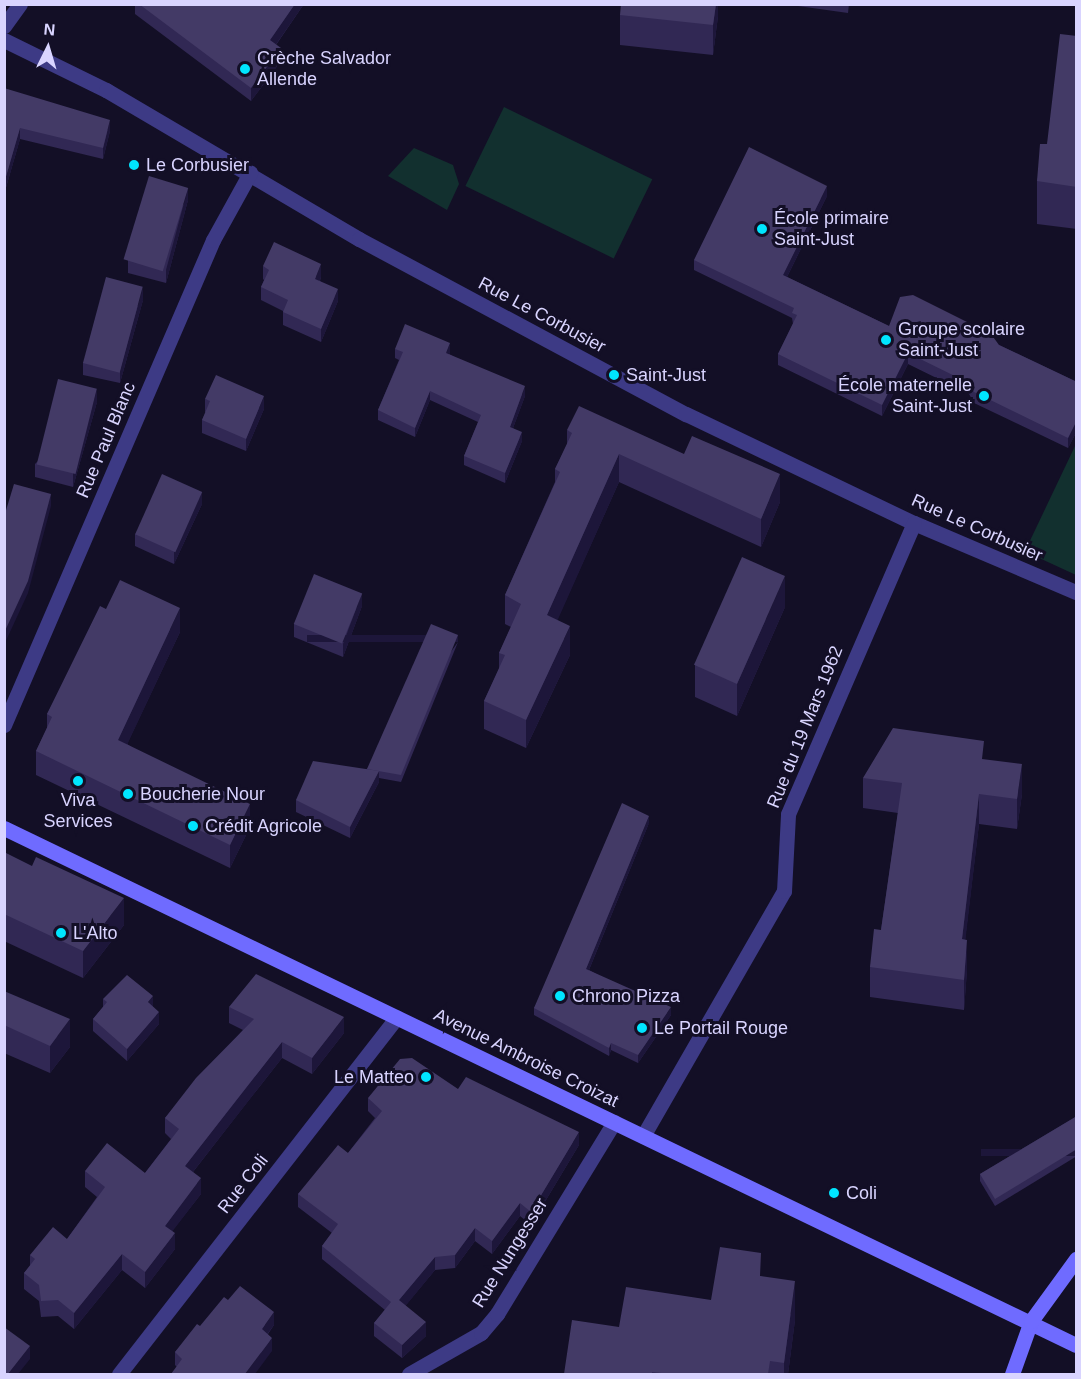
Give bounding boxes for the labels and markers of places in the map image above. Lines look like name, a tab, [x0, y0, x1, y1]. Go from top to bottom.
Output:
place label: Crèche Salvador Allende	[257, 48, 391, 90]
marker: Crèche Salvador Allende	[238, 62, 252, 76]
place label: Le Corbusier	[146, 154, 249, 176]
marker: Le Corbusier	[127, 158, 141, 172]
place label: École primaire Saint-Just	[774, 208, 889, 250]
marker: École primaire Saint-Just	[755, 222, 769, 236]
place label: Groupe scolaire Saint-Just	[898, 319, 1025, 362]
marker: Groupe scolaire Saint-Just	[879, 333, 893, 347]
place label: Saint-Just	[626, 364, 706, 386]
marker: Saint-Just	[607, 368, 621, 382]
place label: École maternelle Saint-Just	[838, 375, 972, 418]
marker: École maternelle Saint-Just	[977, 389, 991, 403]
marker: Viva Services	[71, 774, 85, 788]
place label: Boucherie Nour	[140, 783, 265, 805]
marker: Boucherie Nour	[121, 787, 135, 801]
place label: Viva Services	[43, 790, 113, 832]
place label: Crédit Agricole	[205, 815, 323, 837]
marker: Crédit Agricole	[186, 819, 200, 833]
place label: L'Alto	[73, 922, 117, 944]
marker: L'Alto	[54, 926, 68, 940]
place label: Chrono Pizza	[572, 985, 680, 1007]
marker: Chrono Pizza	[553, 989, 567, 1003]
place label: Le Portail Rouge	[654, 1017, 788, 1039]
marker: Le Portail Rouge	[635, 1021, 649, 1035]
place label: Le Matteo	[334, 1066, 414, 1088]
marker: Le Matteo	[419, 1070, 433, 1084]
place label: Coli	[846, 1182, 877, 1204]
marker: Coli	[827, 1186, 841, 1200]

